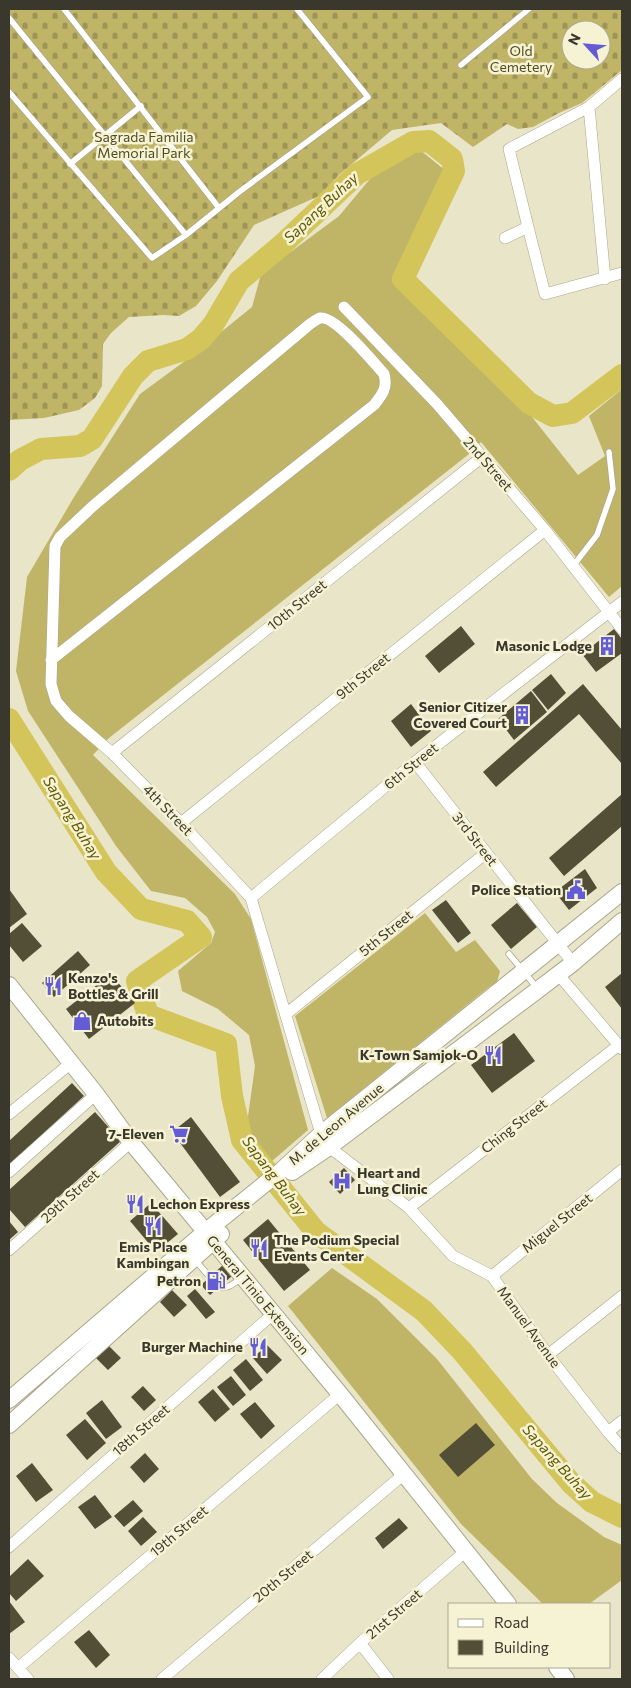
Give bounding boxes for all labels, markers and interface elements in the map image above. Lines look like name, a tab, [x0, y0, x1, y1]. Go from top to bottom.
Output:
north arrow	[561, 20, 611, 70]
text: N	[564, 31, 584, 48]
park label: Old Cemetery	[490, 42, 552, 75]
park label: Sagrada Familia Memorial Park	[94, 128, 194, 161]
water label: Sapang Buhay	[279, 167, 362, 246]
street label: 2nd Street	[460, 433, 517, 494]
street label: 10th Street	[264, 575, 330, 634]
building icon: Masonic Lodge	[596, 635, 618, 657]
place label: Masonic Lodge	[495, 637, 592, 654]
street label: 9th Street	[332, 649, 393, 703]
place label: Senior Citizer Covered Court	[413, 698, 507, 731]
building icon: Senior Citizer Covered Court	[511, 704, 533, 726]
street label: 6th Street	[380, 739, 441, 793]
water label: Sapang Buhay	[40, 772, 106, 864]
street label: 4th Street	[140, 781, 197, 839]
street label: 3rd Street	[449, 808, 502, 869]
public building icon: Police Station	[565, 879, 587, 901]
place label: Police Station	[471, 881, 561, 898]
street label: 5th Street	[355, 906, 416, 959]
place label: Kenzo's Bottles & Grill	[68, 969, 159, 1002]
restaurant icon: Kenzo's Bottles & Grill	[42, 975, 64, 997]
shop icon: Autobits	[71, 1010, 93, 1032]
place label: Autobits	[97, 1012, 154, 1029]
restaurant icon: K-Town Samjok-O	[482, 1044, 504, 1066]
place label: K-Town Samjok-O	[360, 1046, 478, 1063]
street label: M. de Leon Avenue	[285, 1079, 387, 1168]
street label: Ching Street	[477, 1094, 550, 1157]
supermarket icon: 7-Eleven	[168, 1123, 190, 1145]
place label: 7-Eleven	[108, 1125, 164, 1142]
water label: Sapang Buhay	[239, 1132, 311, 1220]
place label: Heart and Lung Clinic	[357, 1164, 428, 1197]
street label: 29th Street	[37, 1165, 102, 1226]
hospital icon: Heart and Lung Clinic	[331, 1170, 353, 1192]
street label: Miguel Street	[518, 1189, 595, 1256]
restaurant icon: Lechon Express	[124, 1193, 146, 1215]
place label: Lechon Express	[150, 1195, 251, 1212]
restaurant icon: Emis Place Kambingan	[142, 1215, 164, 1237]
place label: The Podium Special Events Center	[274, 1231, 399, 1264]
street label: General Tinio Extension	[204, 1232, 313, 1358]
restaurant icon: The Podium Special Events Center	[248, 1237, 270, 1259]
place label: Emis Place Kambingan	[117, 1238, 189, 1271]
fuel station icon: Petron	[205, 1270, 227, 1292]
place label: Petron	[157, 1272, 201, 1289]
street label: Manuel Avenue	[494, 1283, 565, 1371]
restaurant icon: Burger Machine	[247, 1336, 269, 1358]
place label: Burger Machine	[142, 1338, 243, 1355]
street label: 18th Street	[108, 1400, 173, 1459]
water label: Sapang Buhay	[519, 1420, 597, 1504]
street label: 19th Street	[146, 1501, 211, 1560]
street label: 20th Street	[249, 1546, 316, 1606]
street label: 21st Street	[362, 1585, 425, 1642]
legend	[448, 1603, 611, 1668]
text: Road	[494, 1613, 529, 1631]
text: Building	[494, 1638, 549, 1656]

